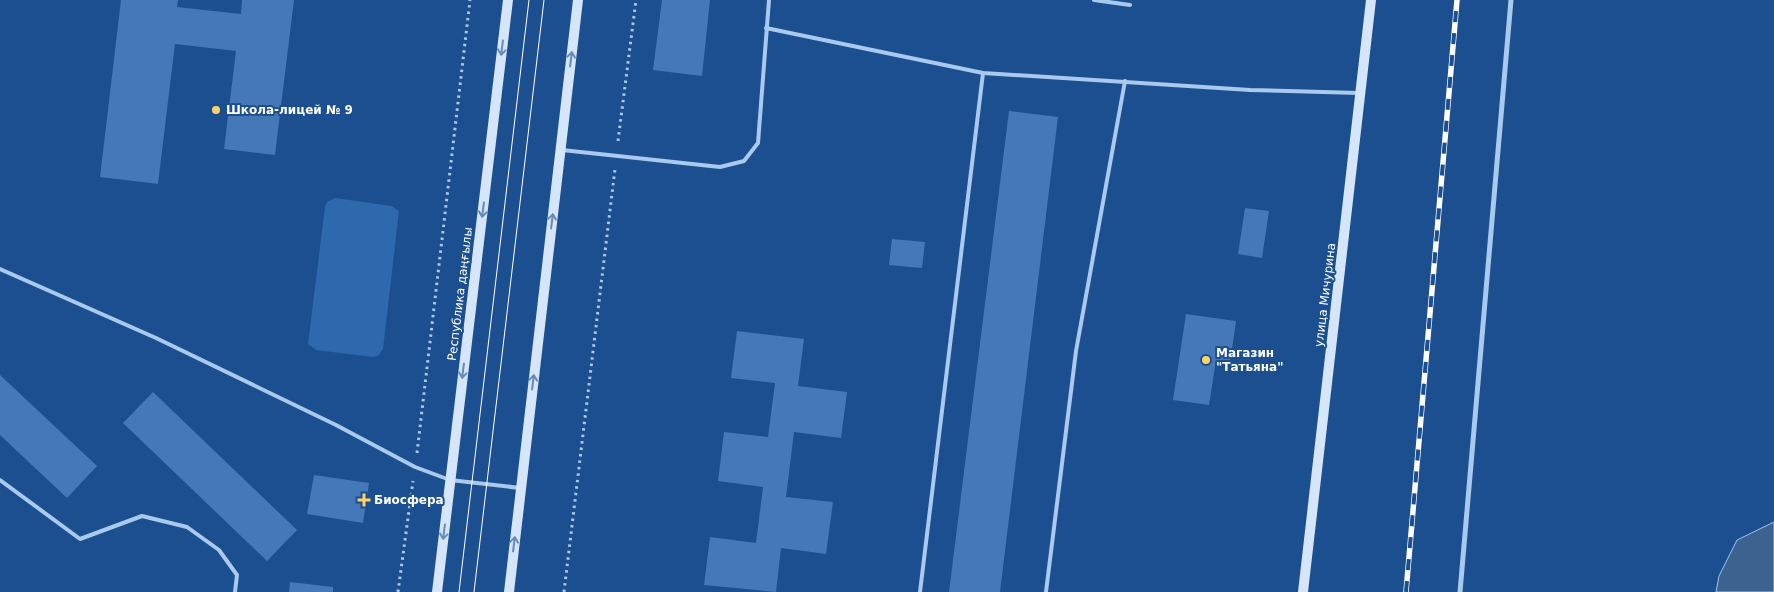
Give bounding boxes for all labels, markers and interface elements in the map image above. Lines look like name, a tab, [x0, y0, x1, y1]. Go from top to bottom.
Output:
one-way arrow	[497, 40, 507, 56]
one-way arrow	[566, 52, 576, 68]
place label: Школа-лицей № 9	[226, 103, 353, 117]
marker: Школа-лицей № 9	[210, 104, 222, 116]
one-way arrow	[478, 201, 488, 217]
one-way arrow	[547, 213, 557, 229]
street label: Республика даңғылы	[445, 226, 475, 362]
street label: улица Мичурина	[1312, 242, 1338, 348]
place label: Магазин "Татьяна"	[1216, 346, 1283, 374]
marker: Магазин "Татьяна"	[1200, 354, 1212, 366]
one-way arrow	[458, 363, 468, 379]
one-way arrow	[528, 374, 538, 390]
place label: Биосфера	[374, 493, 444, 507]
marker: Биосфера	[358, 494, 370, 506]
one-way arrow	[439, 524, 449, 540]
one-way arrow	[509, 536, 519, 552]

